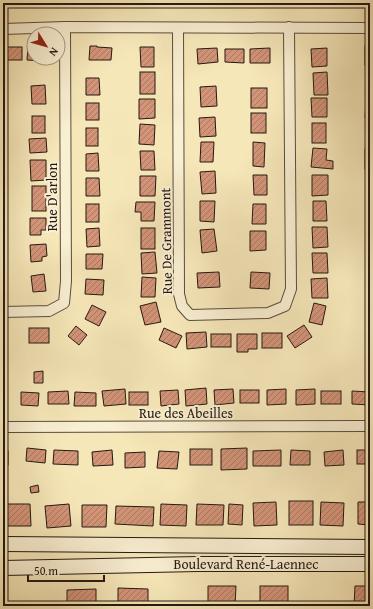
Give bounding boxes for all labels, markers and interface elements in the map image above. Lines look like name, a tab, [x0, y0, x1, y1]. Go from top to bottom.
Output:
north arrow	[26, 26, 66, 66]
text: N	[45, 44, 63, 60]
street label: Rue D'arlon	[42, 163, 62, 231]
street label: Rue De Grammont	[155, 187, 177, 295]
street label: Rue des Abeilles	[139, 403, 233, 423]
street label: Boulevard René-Laennec	[173, 554, 319, 574]
scale bar	[28, 557, 104, 583]
text: 50 m	[34, 562, 58, 579]

